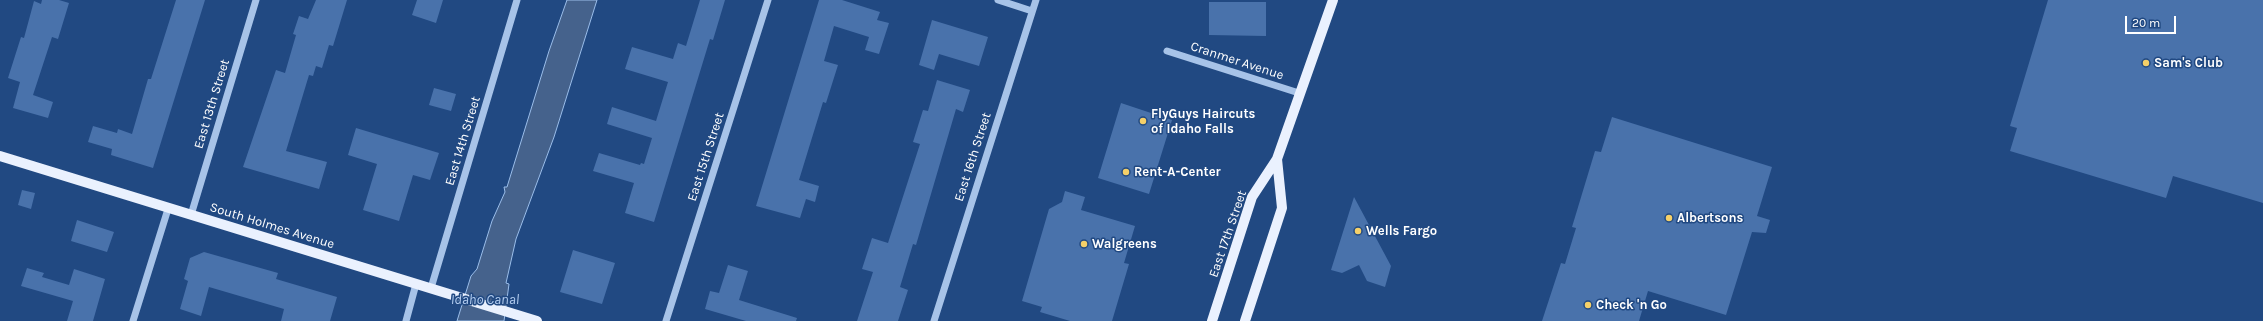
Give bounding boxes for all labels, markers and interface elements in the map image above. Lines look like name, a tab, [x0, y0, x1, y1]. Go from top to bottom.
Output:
scale bar	[2127, 8, 2178, 34]
text: 20 m	[2132, 16, 2160, 30]
street label: Cranmer Avenue	[1188, 39, 1286, 83]
place label: Sam's Club	[2154, 55, 2223, 71]
street label: East 13th Street	[191, 57, 233, 151]
marker: Sam's Club	[2141, 58, 2151, 68]
street label: East 14th Street	[442, 95, 484, 187]
place label: FlyGuys Haircuts of Idaho Falls	[1151, 106, 1255, 137]
street label: East 15th Street	[684, 111, 728, 203]
street label: East 16th Street	[951, 111, 995, 203]
marker: FlyGuys Haircuts of Idaho Falls	[1138, 116, 1148, 126]
place label: Rent-A-Center	[1134, 164, 1221, 180]
marker: Rent-A-Center	[1121, 167, 1131, 177]
street label: East 17th Street	[1206, 188, 1250, 280]
street label: South Holmes Avenue	[208, 200, 336, 252]
place label: Albertsons	[1677, 210, 1743, 226]
marker: Albertsons	[1664, 213, 1674, 223]
place label: Wells Fargo	[1366, 223, 1437, 239]
marker: Wells Fargo	[1353, 226, 1363, 236]
place label: Walgreens	[1092, 236, 1157, 252]
marker: Walgreens	[1079, 239, 1089, 249]
water label: Idaho Canal	[451, 292, 519, 308]
place label: Check 'n Go	[1596, 297, 1667, 313]
marker: Check 'n Go	[1583, 300, 1593, 310]

